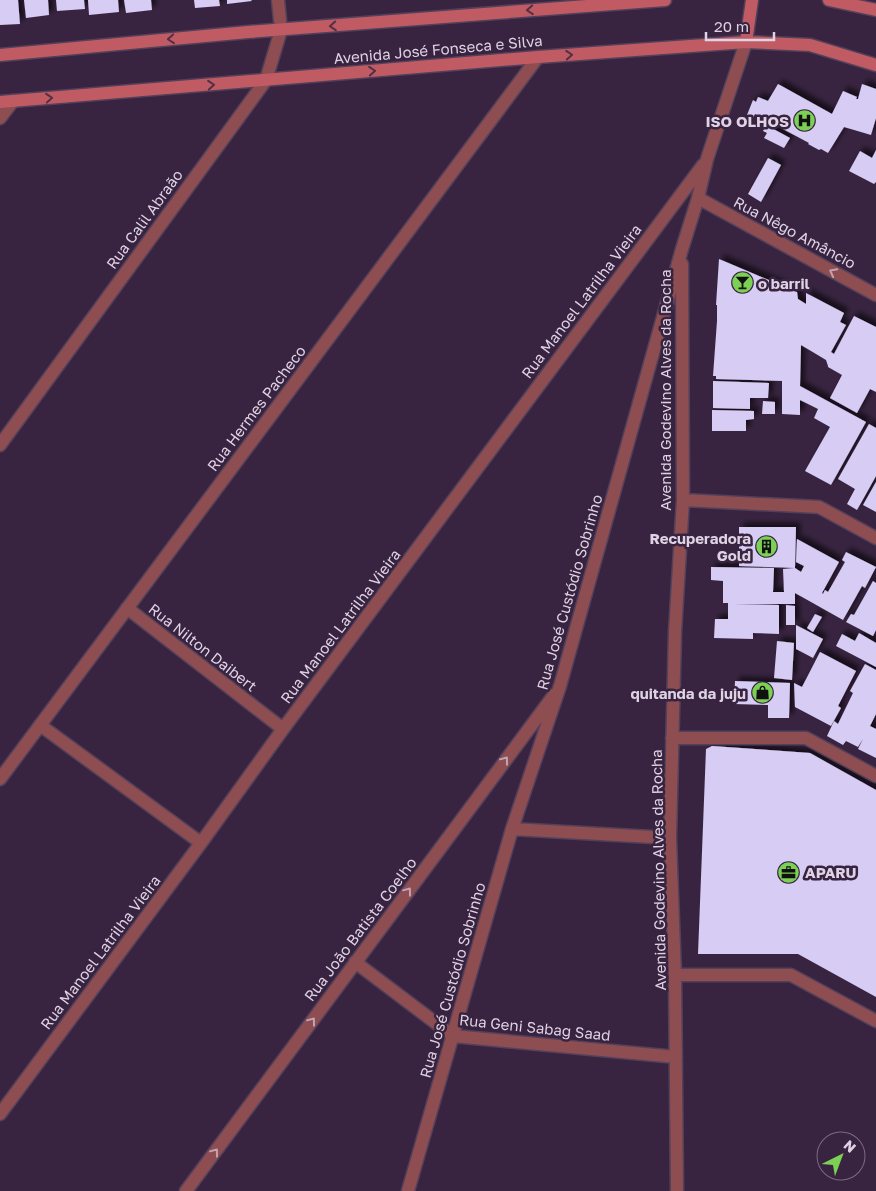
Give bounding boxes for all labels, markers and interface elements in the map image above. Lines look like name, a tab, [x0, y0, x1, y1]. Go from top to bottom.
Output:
one-way arrow	[525, 5, 533, 16]
scale bar	[706, 10, 774, 42]
text: 20 m	[714, 17, 749, 35]
one-way arrow	[328, 20, 336, 31]
street label: Avenida José Fonseca e Silva	[333, 31, 543, 67]
one-way arrow	[166, 34, 174, 45]
one-way arrow	[566, 49, 574, 60]
one-way arrow	[369, 66, 377, 77]
one-way arrow	[207, 79, 215, 90]
one-way arrow	[45, 93, 53, 104]
hospital icon: ISO OLHOS	[793, 109, 817, 133]
place label: ISO OLHOS	[705, 112, 789, 130]
street label: Rua Calil Abraão	[102, 166, 186, 272]
street label: Rua Nêgo Amâncio	[731, 192, 859, 272]
street label: Rua Manoel Latrilha Vieira	[517, 220, 645, 382]
one-way arrow	[829, 268, 838, 278]
street label: Avenida Godevino Alves da Rocha	[656, 269, 674, 511]
bar icon: o barril	[730, 271, 754, 295]
place label: o barril	[758, 274, 810, 292]
street label: Rua Hermes Pacheco	[203, 342, 309, 474]
street label: Rua José Custódio Sobrinho	[532, 492, 606, 692]
place label: Recuperadora Gold	[649, 529, 751, 564]
building icon: Recuperadora Gold	[755, 535, 779, 559]
street label: Rua Manoel Latrilha Vieira	[276, 545, 404, 707]
street label: Rua Nilton Daibert	[145, 599, 261, 695]
shop icon: quitanda da juju	[750, 681, 774, 705]
place label: quitanda da juju	[631, 684, 746, 702]
street label: Avenida Godevino Alves da Rocha	[647, 749, 669, 991]
one-way arrow	[499, 756, 508, 766]
street label: Rua João Batista Coelho	[300, 854, 420, 1004]
office icon: APARU	[777, 860, 801, 884]
place label: APARU	[805, 863, 857, 881]
street label: Rua Manoel Latrilha Vieira	[36, 871, 164, 1033]
street label: Rua José Custódio Sobrinho	[415, 880, 489, 1080]
one-way arrow	[403, 888, 411, 897]
street label: Rua Geni Sabag Saad	[458, 1010, 612, 1044]
one-way arrow	[306, 1018, 314, 1027]
north arrow	[816, 1131, 866, 1181]
text: N	[840, 1136, 860, 1156]
one-way arrow	[209, 1148, 218, 1158]

